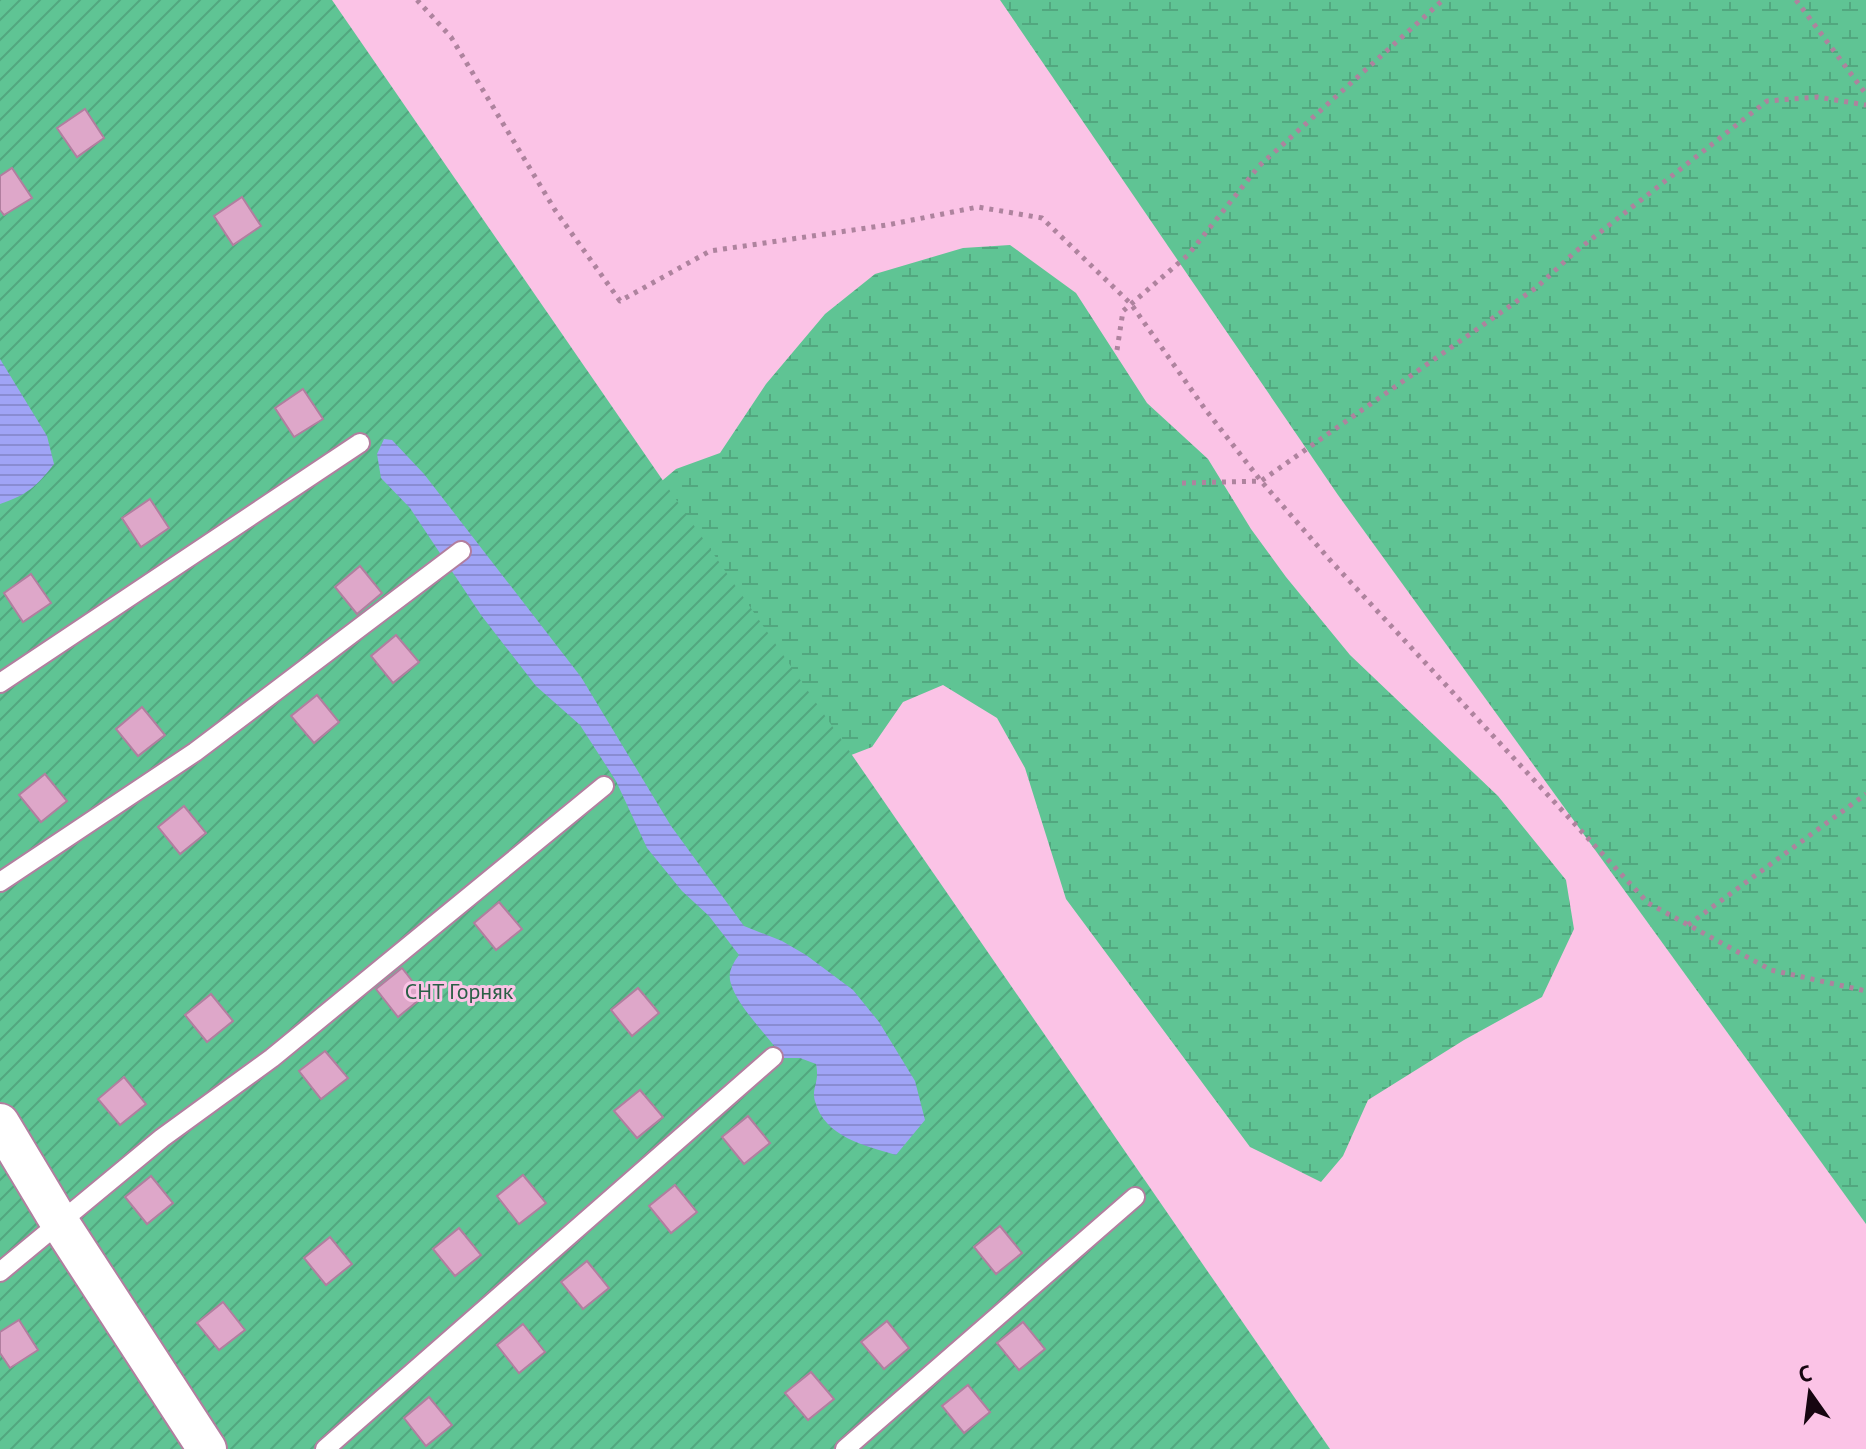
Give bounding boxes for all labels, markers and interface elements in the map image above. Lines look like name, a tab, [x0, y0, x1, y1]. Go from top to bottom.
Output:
park label: СНТ Горняк	[405, 977, 514, 1005]
north arrow	[1770, 1353, 1850, 1433]
text: С	[1796, 1359, 1815, 1389]

